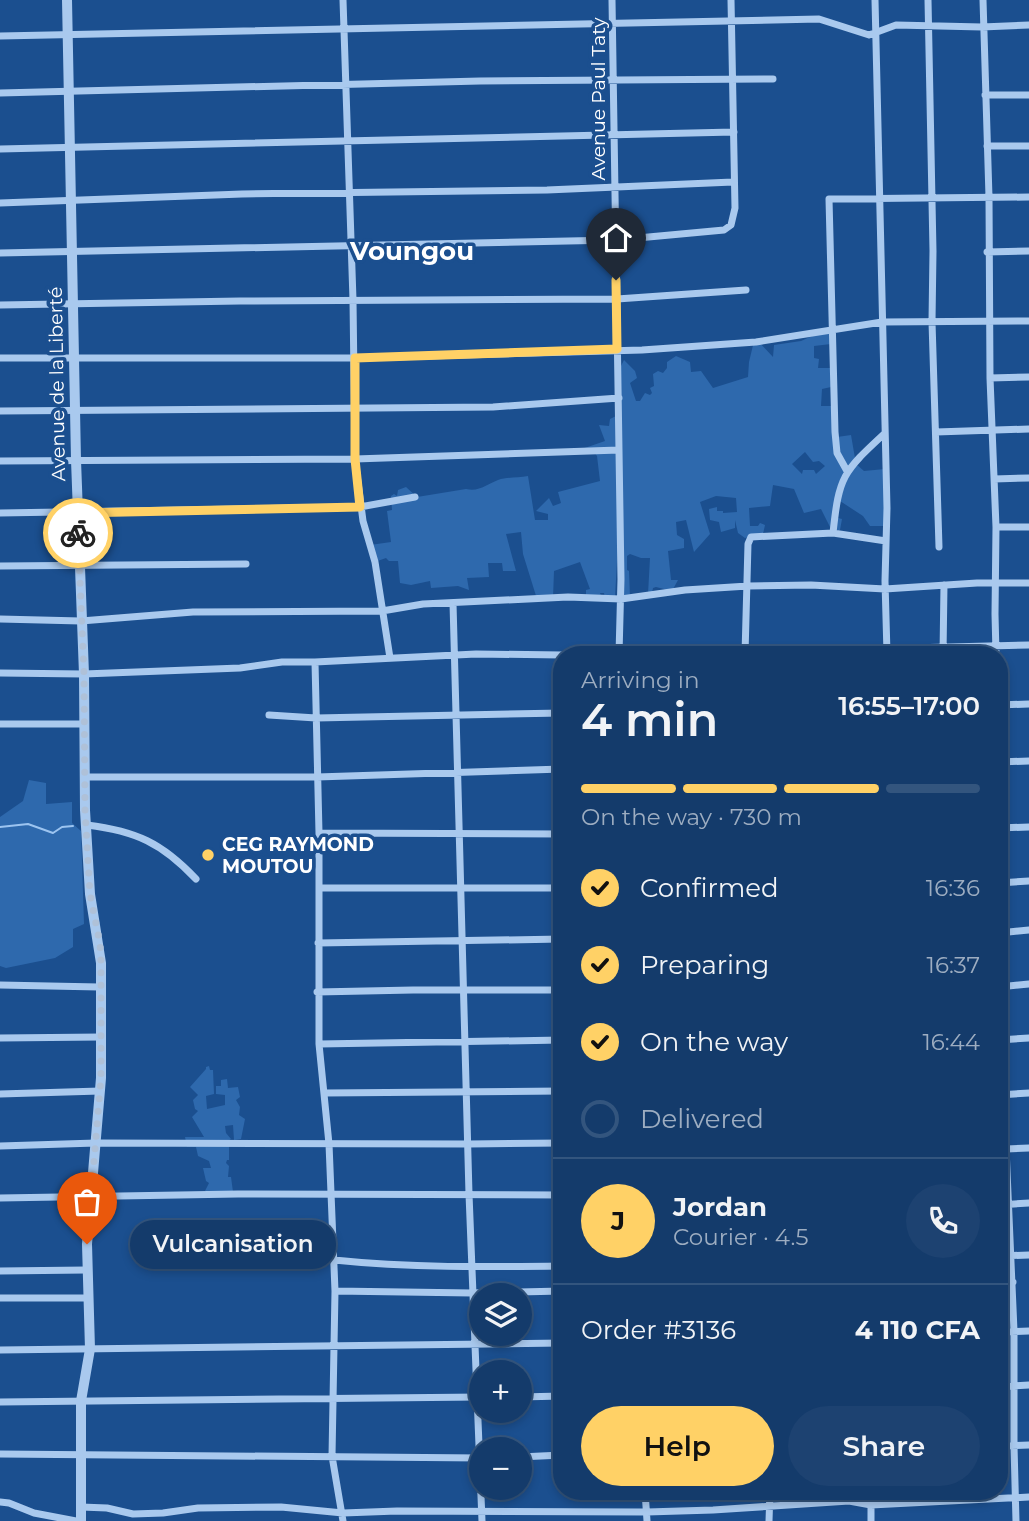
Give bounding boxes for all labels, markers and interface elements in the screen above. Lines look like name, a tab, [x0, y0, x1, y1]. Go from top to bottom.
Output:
street label: Avenue Paul Taty	[587, 17, 610, 181]
pin	[586, 208, 646, 280]
icon: home	[597, 219, 635, 257]
district label: Voungou	[349, 235, 474, 267]
street label: Avenue de la Liberté	[44, 286, 70, 482]
courier	[43, 498, 113, 568]
icon: bike	[59, 514, 97, 552]
text: Arriving in	[581, 666, 700, 694]
text: 16:55–17:00	[838, 690, 980, 722]
text: 4 min	[581, 691, 718, 748]
text: On the way · 730 m	[581, 803, 802, 831]
place label: CEG RAYMOND MOUTOU	[222, 833, 374, 878]
marker: CEG RAYMOND MOUTOU	[200, 847, 216, 863]
icon: check	[581, 869, 619, 907]
text: Confirmed	[640, 872, 779, 904]
text: 16:36	[926, 874, 980, 902]
icon: check	[581, 946, 619, 984]
text: Preparing	[640, 949, 769, 981]
text: 16:37	[927, 951, 980, 979]
icon: check	[581, 1023, 619, 1061]
text: On the way	[640, 1026, 788, 1058]
text: 16:44	[922, 1028, 980, 1056]
text: Delivered	[640, 1103, 764, 1135]
pin	[57, 1172, 117, 1244]
icon: bag	[68, 1183, 106, 1221]
button: phone	[906, 1184, 980, 1258]
text: Jordan	[673, 1191, 767, 1223]
text: J	[611, 1205, 625, 1237]
callout: Vulcanisation	[129, 1220, 336, 1268]
text: Courier · 4.5	[673, 1223, 808, 1251]
text: Vulcanisation	[153, 1230, 313, 1258]
map controls	[469, 1283, 532, 1500]
button: layers	[469, 1283, 532, 1346]
text: Order #3136	[581, 1314, 736, 1346]
text: 4 110 CFA	[855, 1314, 980, 1346]
button: +	[469, 1360, 532, 1423]
button: Help	[581, 1406, 774, 1486]
button: Share	[788, 1406, 980, 1486]
button: −	[469, 1437, 532, 1500]

